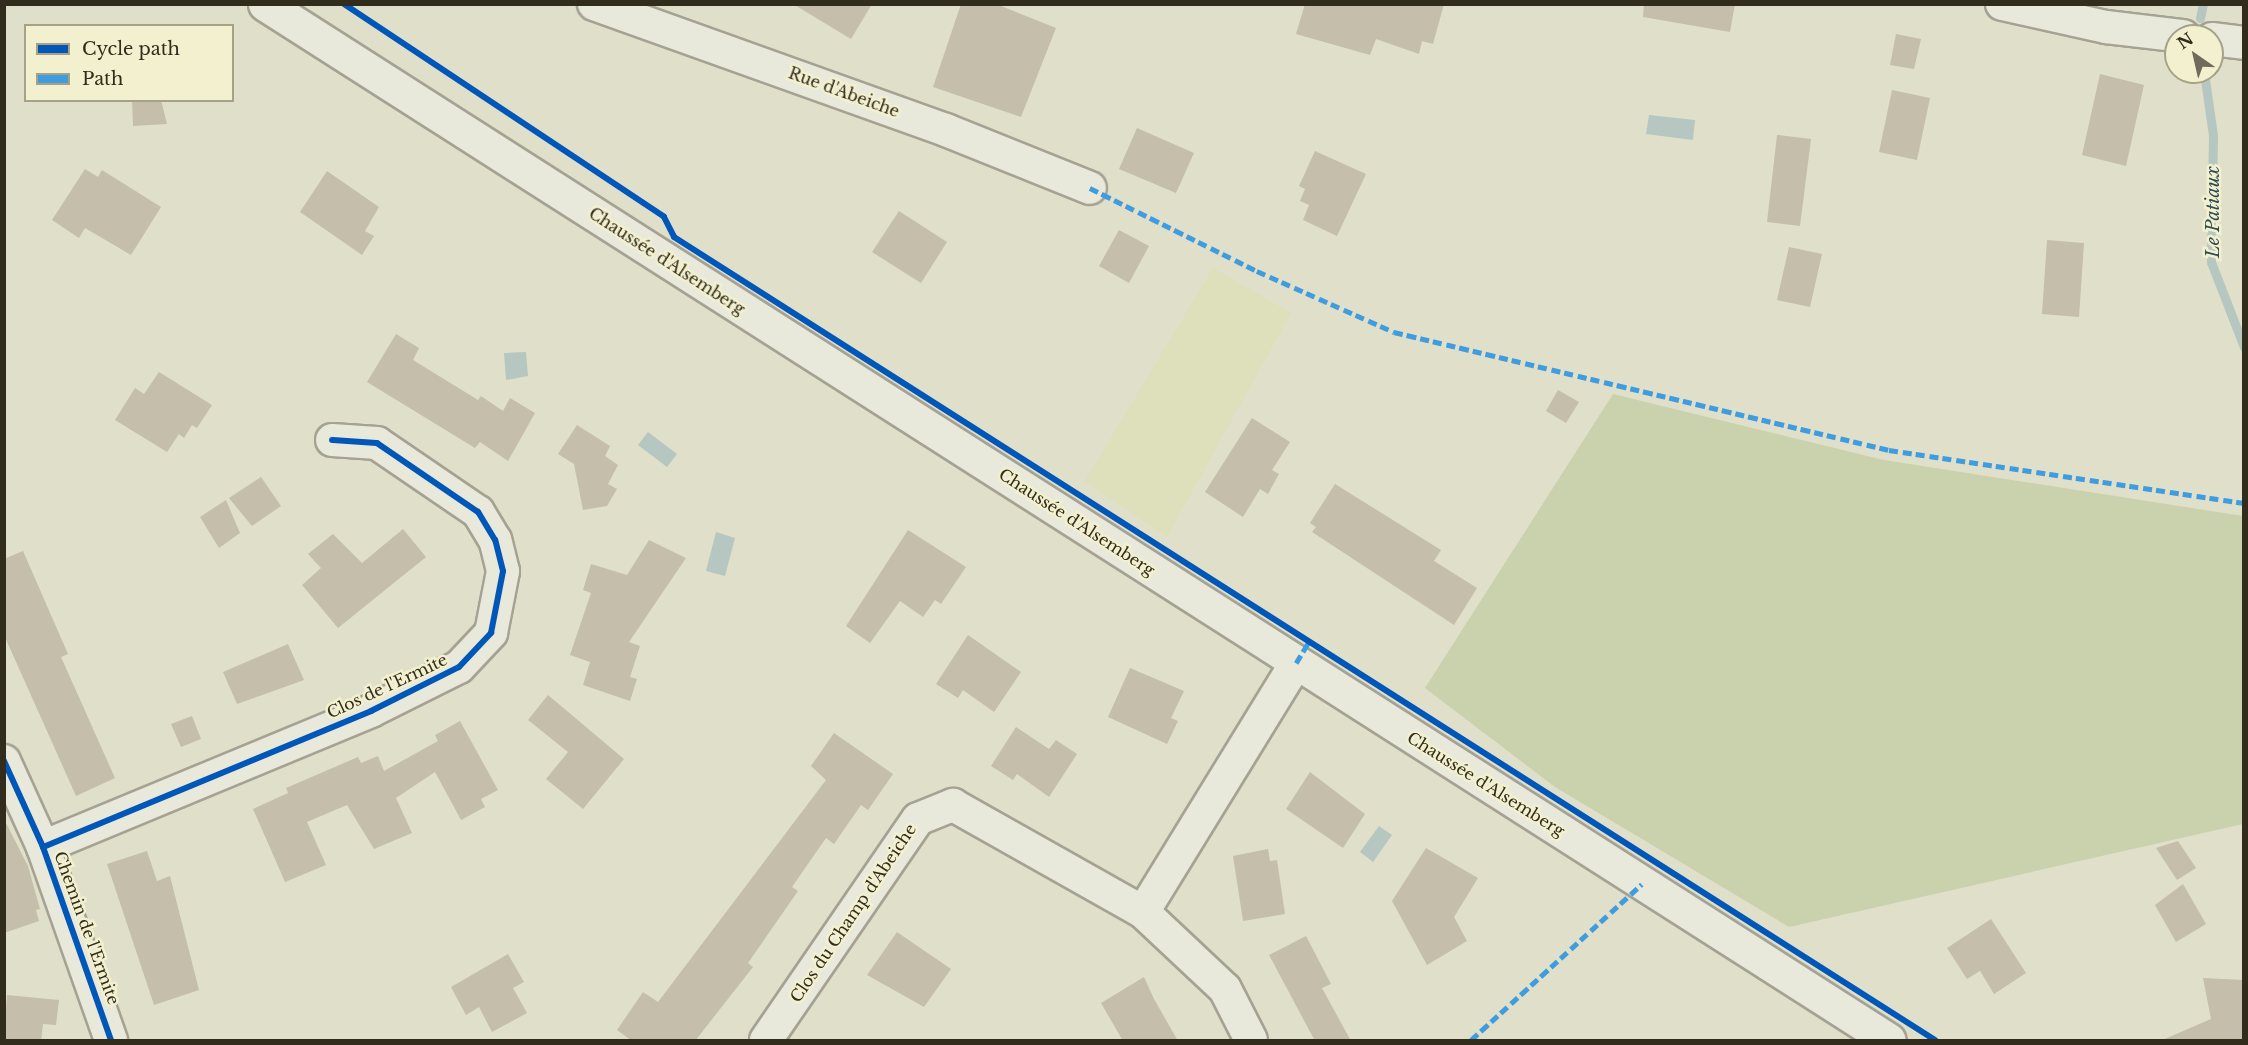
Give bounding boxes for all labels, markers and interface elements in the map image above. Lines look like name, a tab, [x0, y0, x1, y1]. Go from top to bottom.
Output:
legend	[24, 24, 234, 102]
north arrow	[2164, 24, 2224, 84]
text: N	[2173, 28, 2197, 53]
text: Cycle path	[82, 38, 180, 60]
street label: Rue d'Abeiche	[786, 63, 902, 121]
text: Path	[82, 68, 123, 90]
water label: Le Patiaux	[2202, 166, 2224, 258]
street label: Chaussée d'Alsemberg	[585, 203, 749, 319]
street label: Chaussée d'Alsemberg	[995, 464, 1159, 580]
street label: Clos de l'Ermite	[324, 650, 450, 722]
street label: Chaussée d'Alsemberg	[1404, 728, 1568, 840]
street label: Clos du Champ d'Abeiche	[786, 820, 920, 1006]
street label: Chemin de l'Ermite	[50, 849, 124, 1007]

